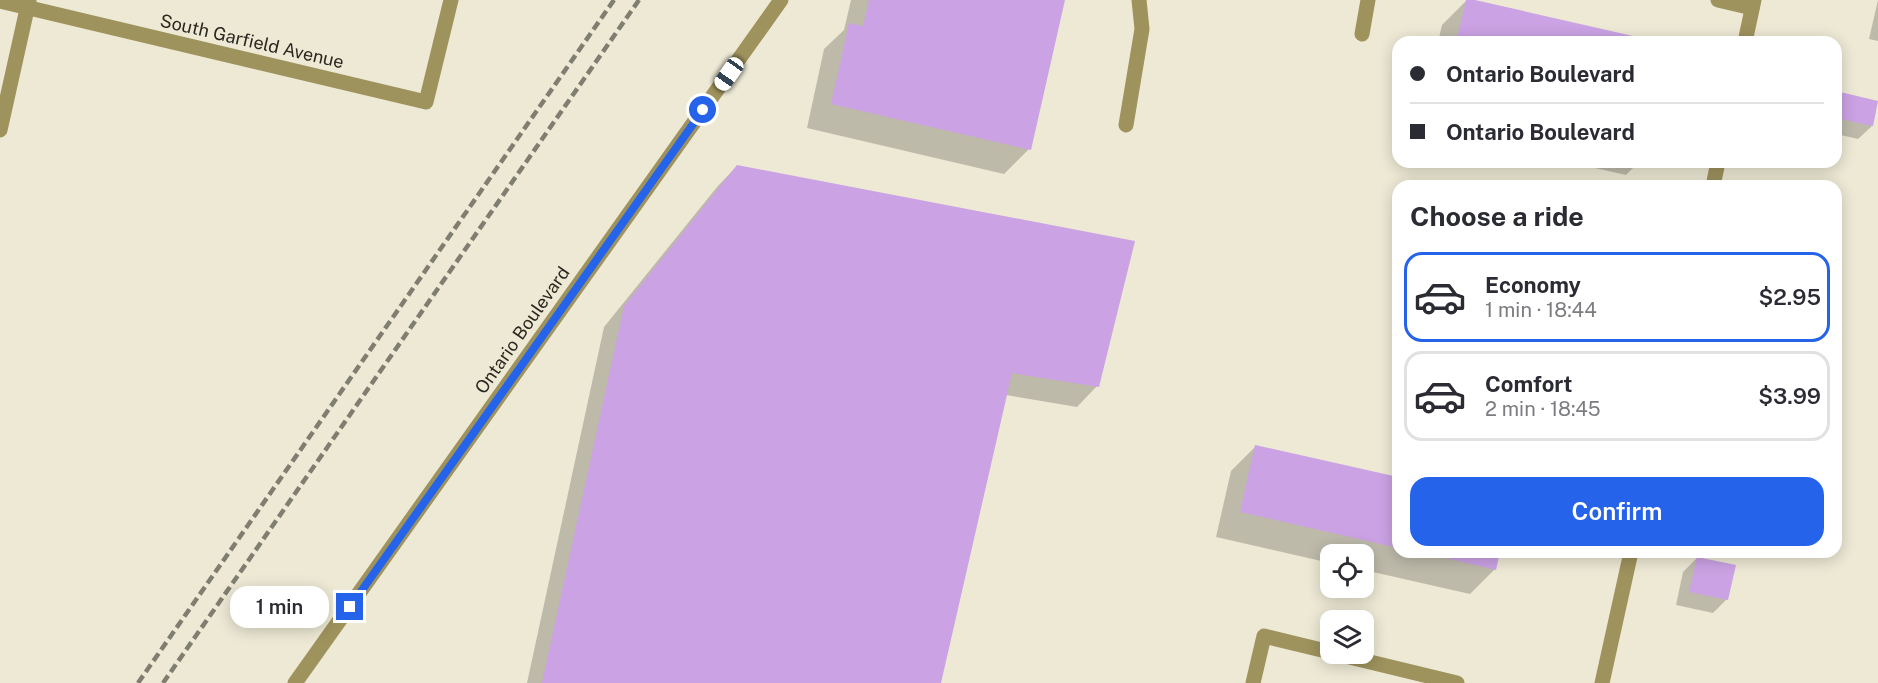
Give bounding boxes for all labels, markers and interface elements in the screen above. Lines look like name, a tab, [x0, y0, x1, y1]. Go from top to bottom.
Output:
street label: South Garfield Avenue	[158, 10, 346, 72]
car	[711, 54, 747, 94]
text: Ontario Boulevard	[1446, 61, 1635, 87]
route start	[689, 96, 716, 123]
text: Ontario Boulevard	[1446, 119, 1635, 145]
text: Choose a ride	[1410, 200, 1584, 232]
street label: Ontario Boulevard	[470, 262, 574, 398]
icon: car	[1413, 270, 1467, 324]
text: Economy	[1485, 272, 1581, 298]
text: $2.95	[1759, 284, 1821, 310]
text: 1 min · 18:44	[1485, 298, 1597, 322]
icon: car	[1413, 369, 1467, 423]
text: Comfort	[1485, 371, 1572, 397]
text: $3.99	[1758, 383, 1821, 409]
text: 2 min · 18:45	[1485, 397, 1601, 421]
button: Confirm	[1410, 477, 1824, 546]
map controls	[1320, 544, 1374, 664]
button: locate	[1320, 544, 1374, 598]
callout: 1 min	[230, 586, 329, 628]
route end	[336, 593, 363, 620]
text: 1 min	[256, 595, 303, 619]
button: layers	[1320, 610, 1374, 664]

